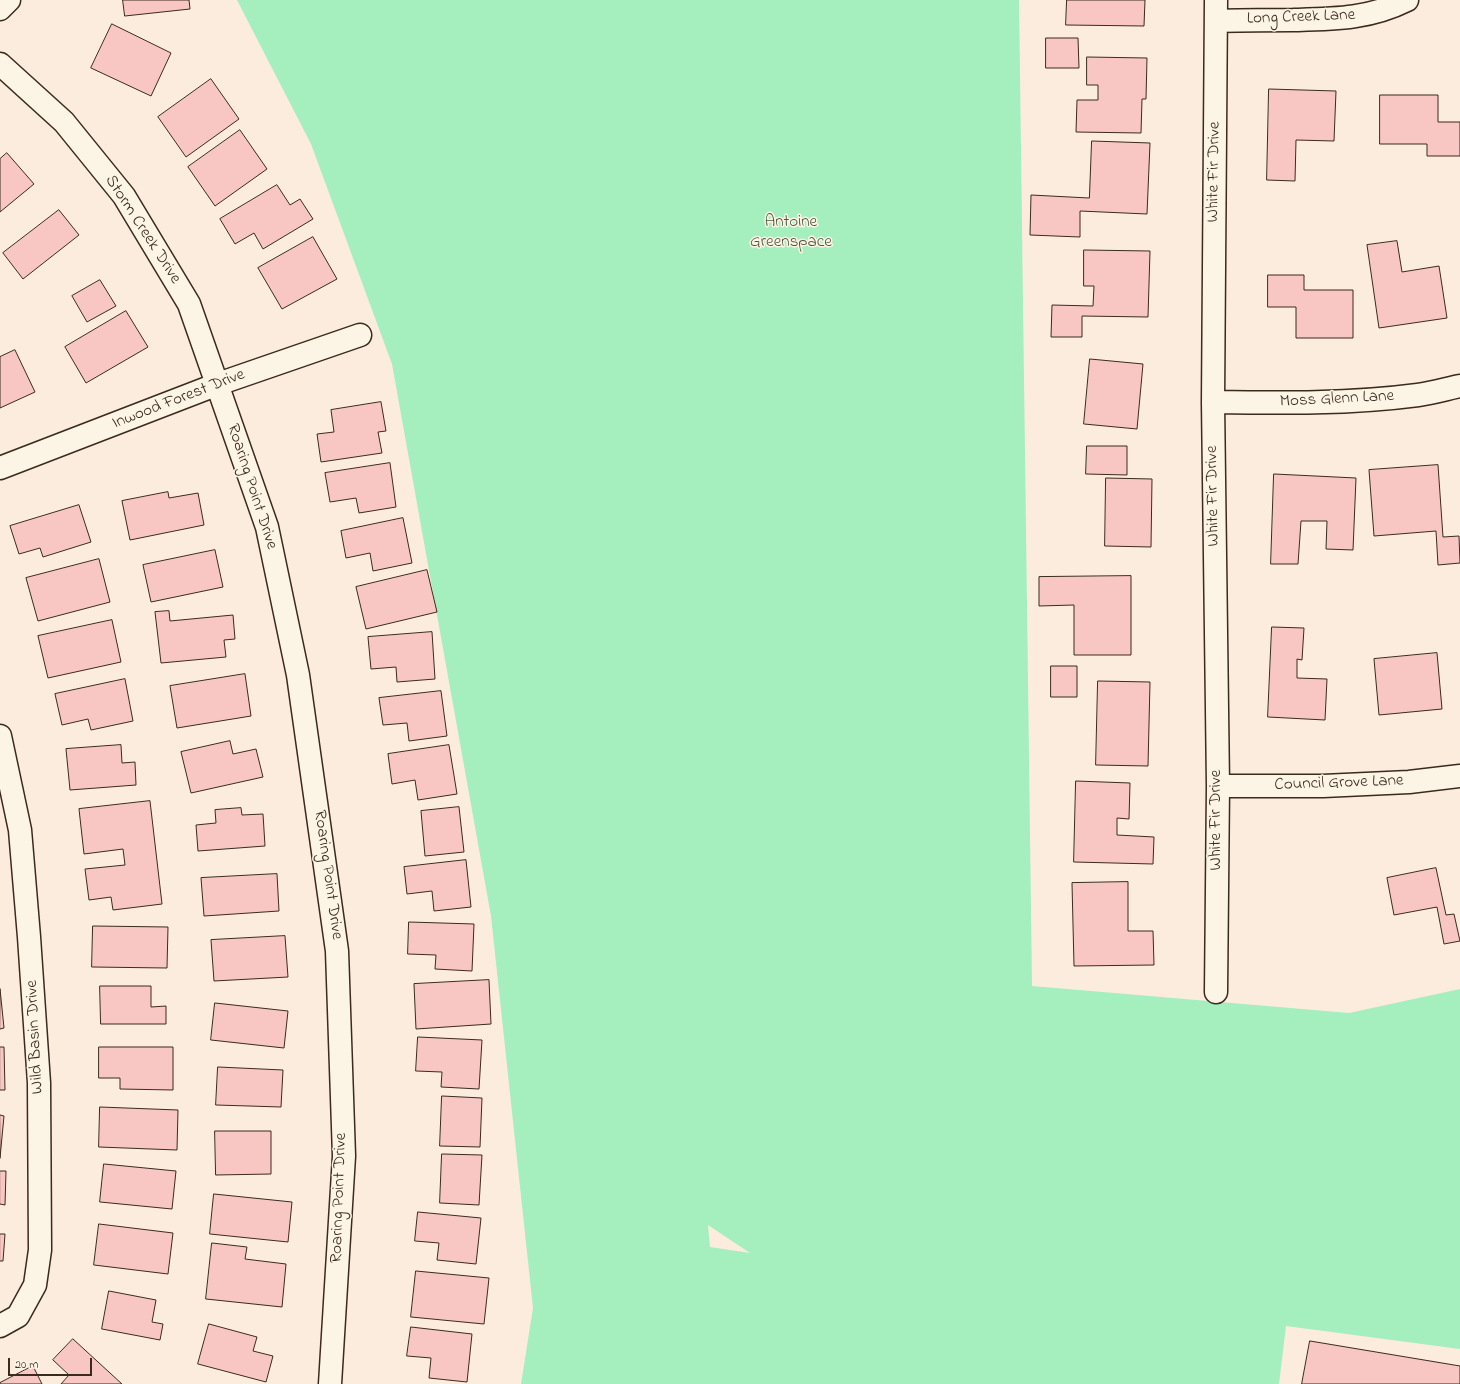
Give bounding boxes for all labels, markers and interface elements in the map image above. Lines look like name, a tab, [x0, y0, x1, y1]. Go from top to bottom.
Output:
street label: Long Creek Lane	[1246, 6, 1356, 30]
street label: White Fir Drive	[1204, 121, 1226, 223]
street label: Storm Creek Drive	[99, 172, 185, 288]
park label: Antoine Greenspace	[750, 213, 832, 253]
street label: Inwood Forest Drive	[110, 365, 248, 435]
street label: Moss Glenn Lane	[1279, 387, 1395, 413]
street label: Roaring Point Drive	[221, 422, 281, 552]
street label: White Fir Drive	[1203, 445, 1225, 547]
street label: White Fir Drive	[1207, 770, 1227, 870]
street label: Council Grove Lane	[1274, 772, 1404, 796]
street label: Roaring Point Drive	[308, 809, 346, 941]
street label: Wild Basin Drive	[23, 979, 49, 1095]
street label: Roaring Point Drive	[328, 1132, 352, 1264]
scale bar	[10, 1350, 94, 1376]
text: 20 m	[15, 1356, 38, 1374]

